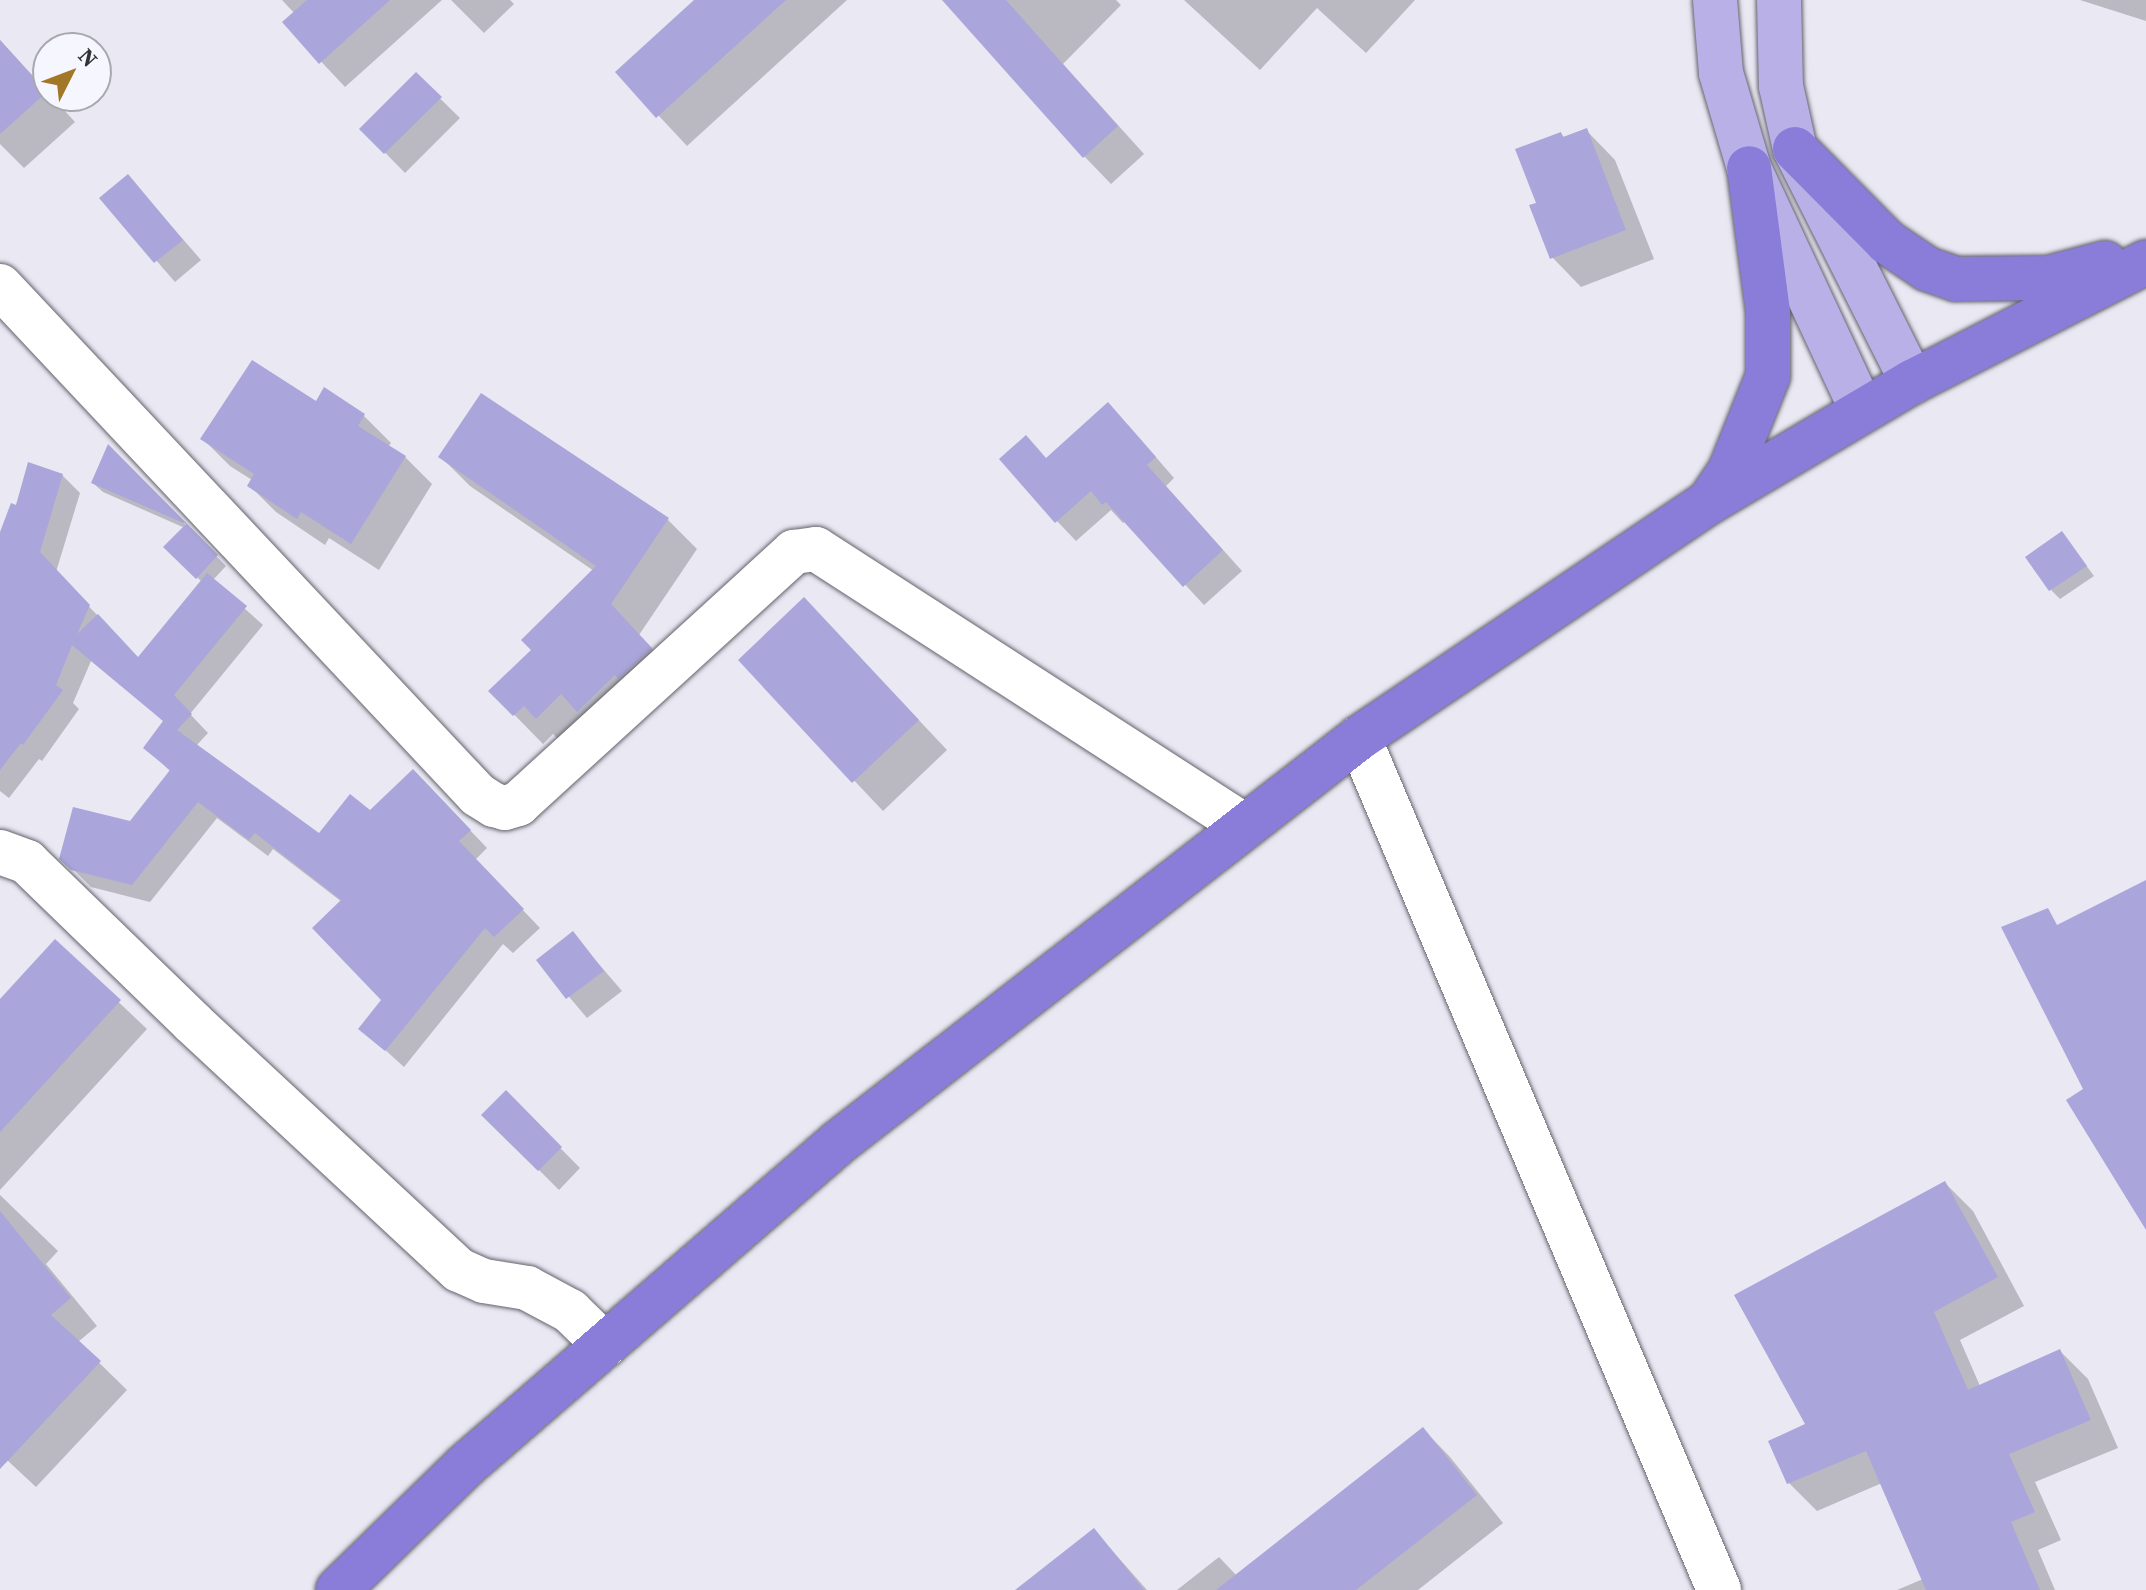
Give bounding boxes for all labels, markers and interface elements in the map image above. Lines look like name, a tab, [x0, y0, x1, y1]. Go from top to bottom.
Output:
north arrow	[32, 32, 112, 112]
text: N	[72, 41, 105, 73]

